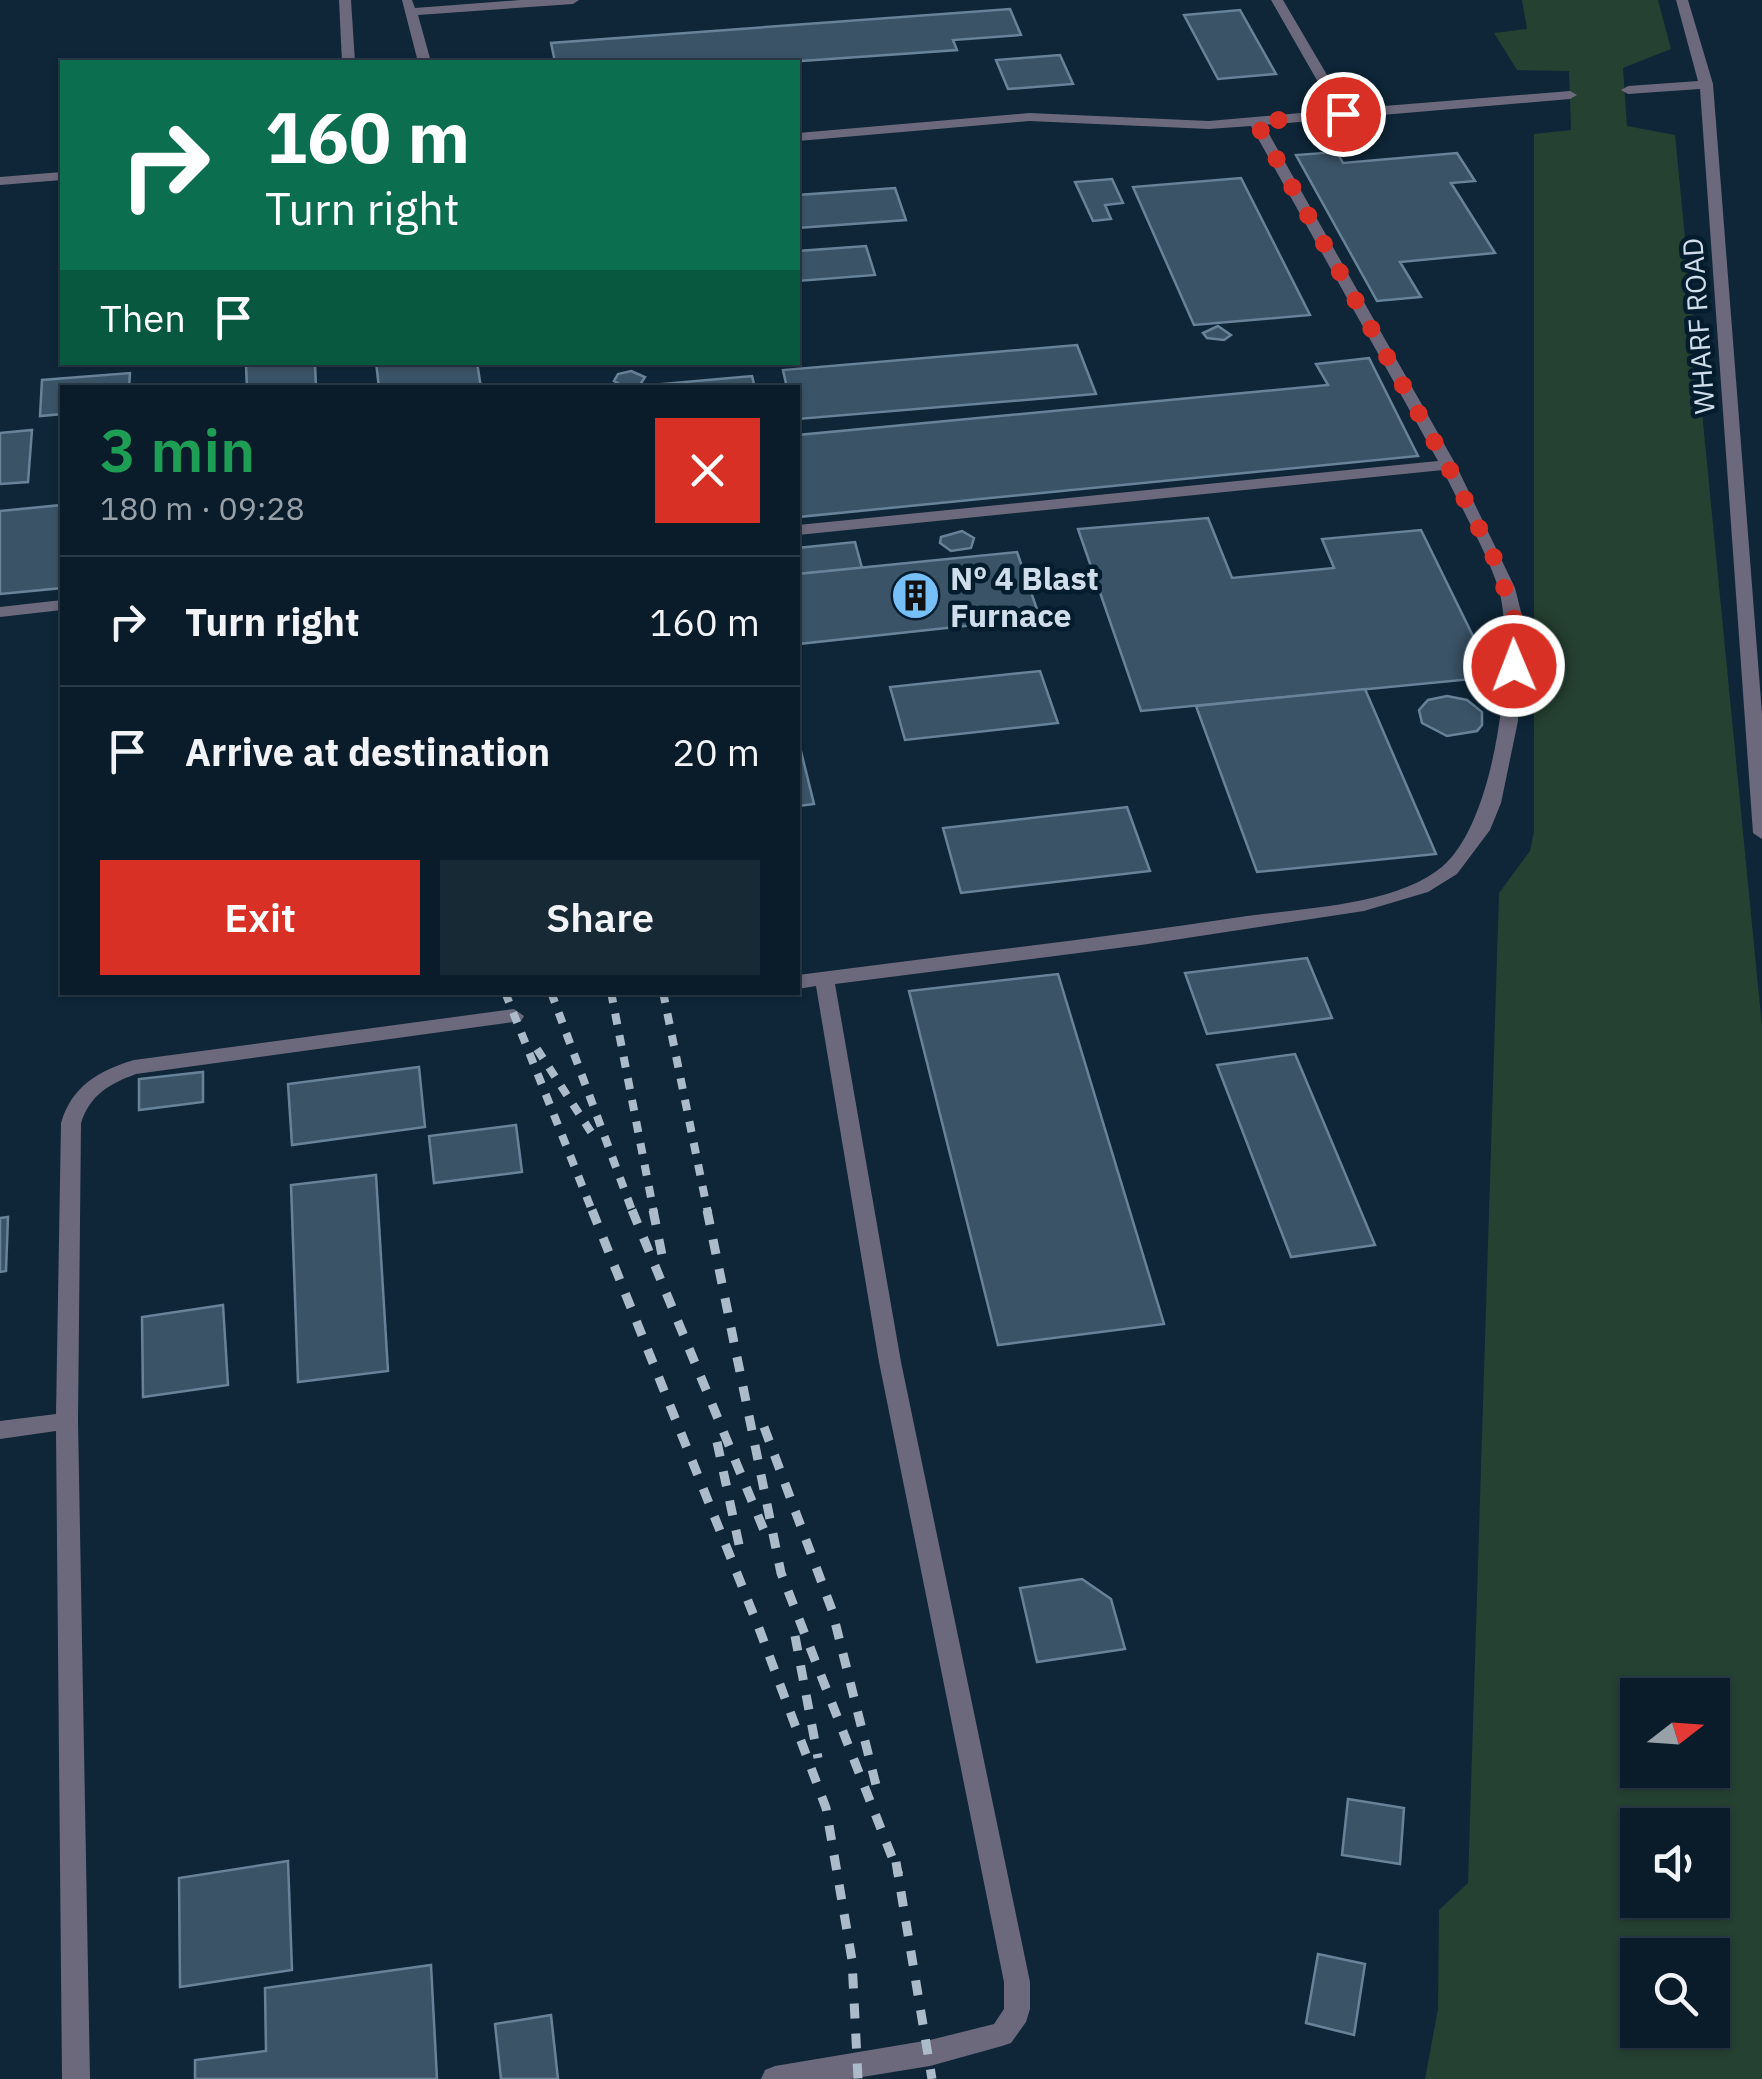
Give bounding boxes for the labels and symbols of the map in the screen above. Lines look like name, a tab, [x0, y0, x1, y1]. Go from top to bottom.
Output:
pin	[1301, 72, 1386, 157]
street label: WHARF ROAD	[1673, 237, 1723, 415]
place label: Nº 4 Blast Furnace	[950, 557, 1099, 636]
building icon: Nº 4 Blast Furnace	[889, 570, 941, 622]
position arrow	[1462, 614, 1566, 718]
north arrow	[1620, 1678, 1730, 1788]

